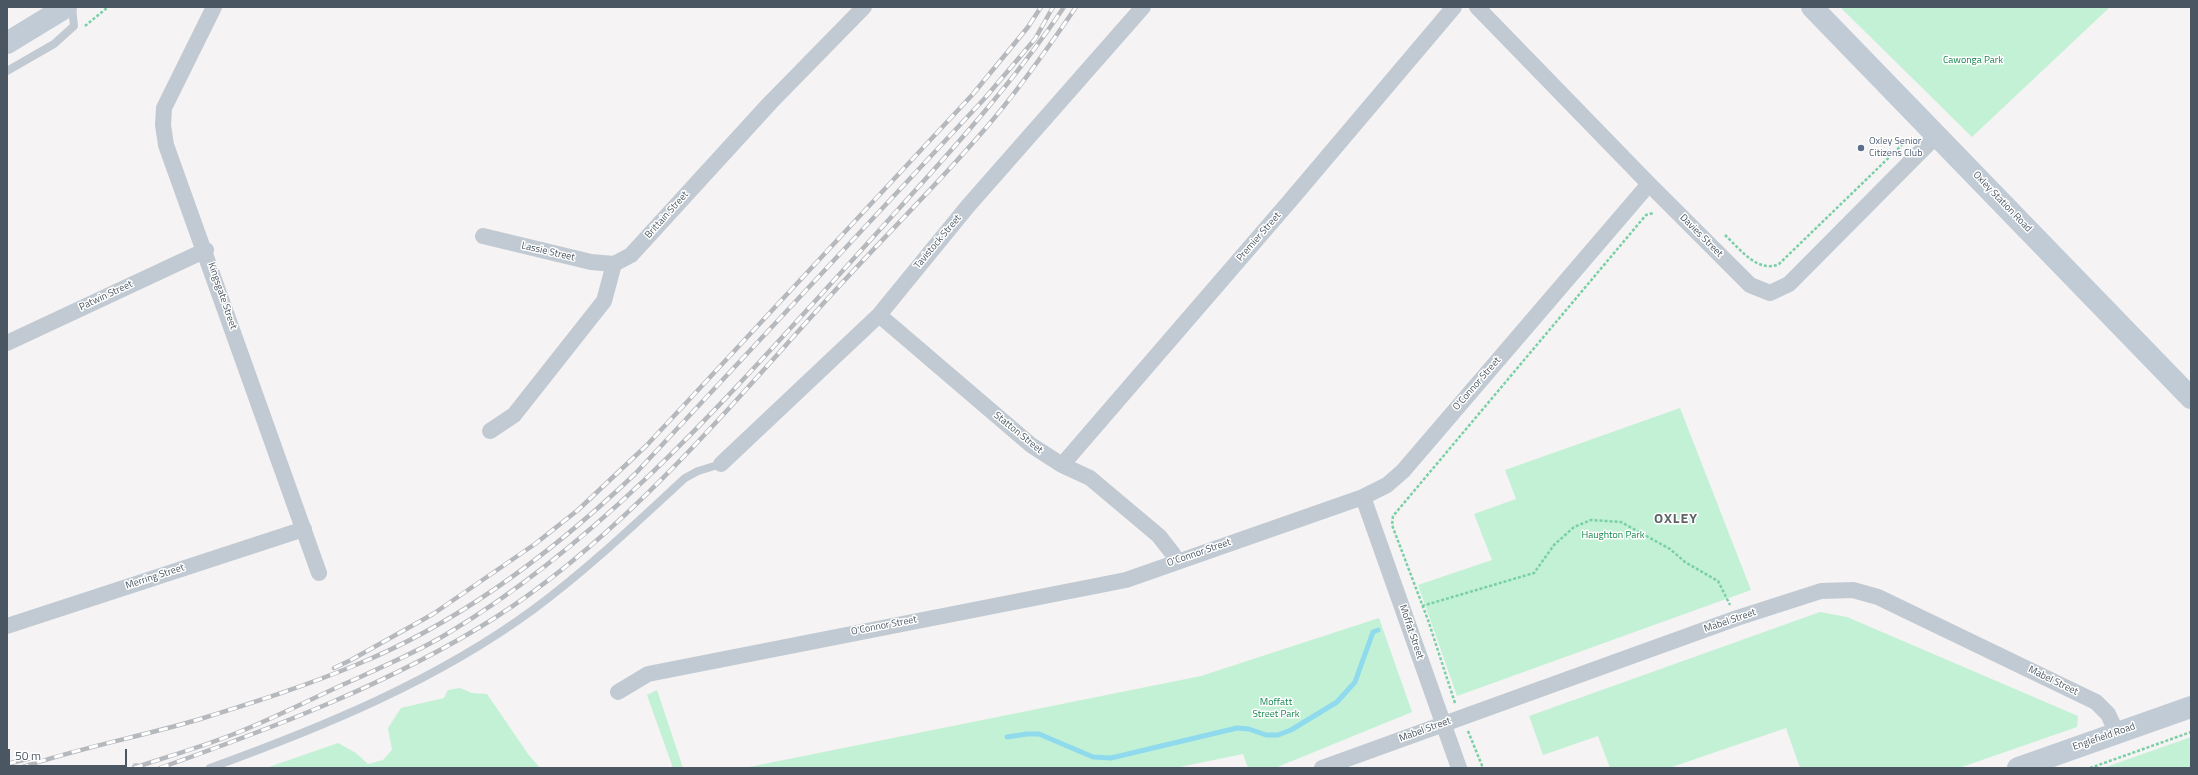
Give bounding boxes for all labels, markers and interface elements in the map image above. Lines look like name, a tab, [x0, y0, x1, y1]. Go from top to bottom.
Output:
park label: Cawonga Park	[1943, 55, 2003, 67]
place label: Oxley Senior Citizens Club	[1869, 136, 1922, 160]
marker: Oxley Senior Citizens Club	[1856, 143, 1866, 153]
street label: Oxley Station Road	[1970, 169, 2034, 235]
street label: Brittain Street	[643, 189, 691, 241]
street label: Premier Street	[1234, 210, 1284, 264]
street label: Davies Street	[1677, 212, 1725, 260]
street label: Tavistock Street	[912, 213, 964, 271]
street label: Lassie Street	[520, 240, 576, 264]
street label: Kingsgate Street	[205, 261, 239, 331]
street label: Patwin Street	[77, 278, 135, 314]
street label: O'Connor Street	[1451, 355, 1503, 413]
street label: Statton Street	[991, 410, 1045, 456]
district label: OXLEY	[1654, 512, 1698, 528]
park label: Haughton Park	[1581, 530, 1645, 542]
street label: O'Connor Street	[1165, 536, 1233, 570]
street label: Merring Street	[124, 562, 186, 592]
street label: Moffat Street	[1396, 603, 1426, 661]
street label: Mabel Street	[1703, 607, 1757, 635]
street label: O'Connor Street	[850, 614, 918, 638]
street label: Mabel Street	[2026, 664, 2080, 698]
park label: Moffatt Street Park	[1252, 697, 1300, 720]
street label: Mabel Street	[1398, 715, 1452, 745]
street label: Englefield Road	[2071, 721, 2137, 753]
scale bar	[10, 741, 129, 767]
text: 50 m	[15, 746, 41, 765]

